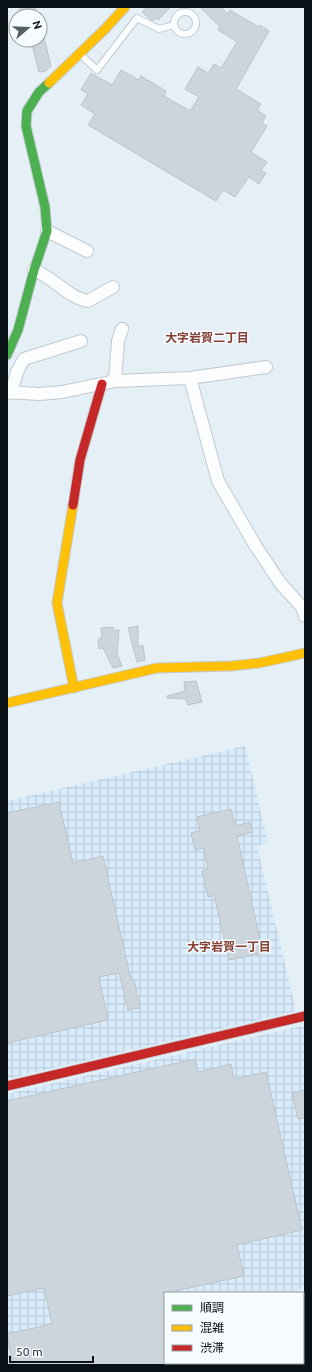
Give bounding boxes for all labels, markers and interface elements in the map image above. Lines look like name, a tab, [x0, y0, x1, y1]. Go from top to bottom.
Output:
north arrow	[8, 8, 48, 48]
text: N	[30, 19, 44, 31]
district label: 大字岩賀二丁目	[165, 331, 249, 344]
district label: 大字岩賀一丁目	[187, 940, 271, 953]
legend	[164, 1292, 304, 1364]
text: 順調	[200, 1301, 224, 1314]
text: 混雑	[200, 1321, 224, 1334]
scale bar	[10, 1338, 93, 1364]
text: 渋滞	[200, 1341, 224, 1354]
text: 50 m	[16, 1345, 43, 1358]

